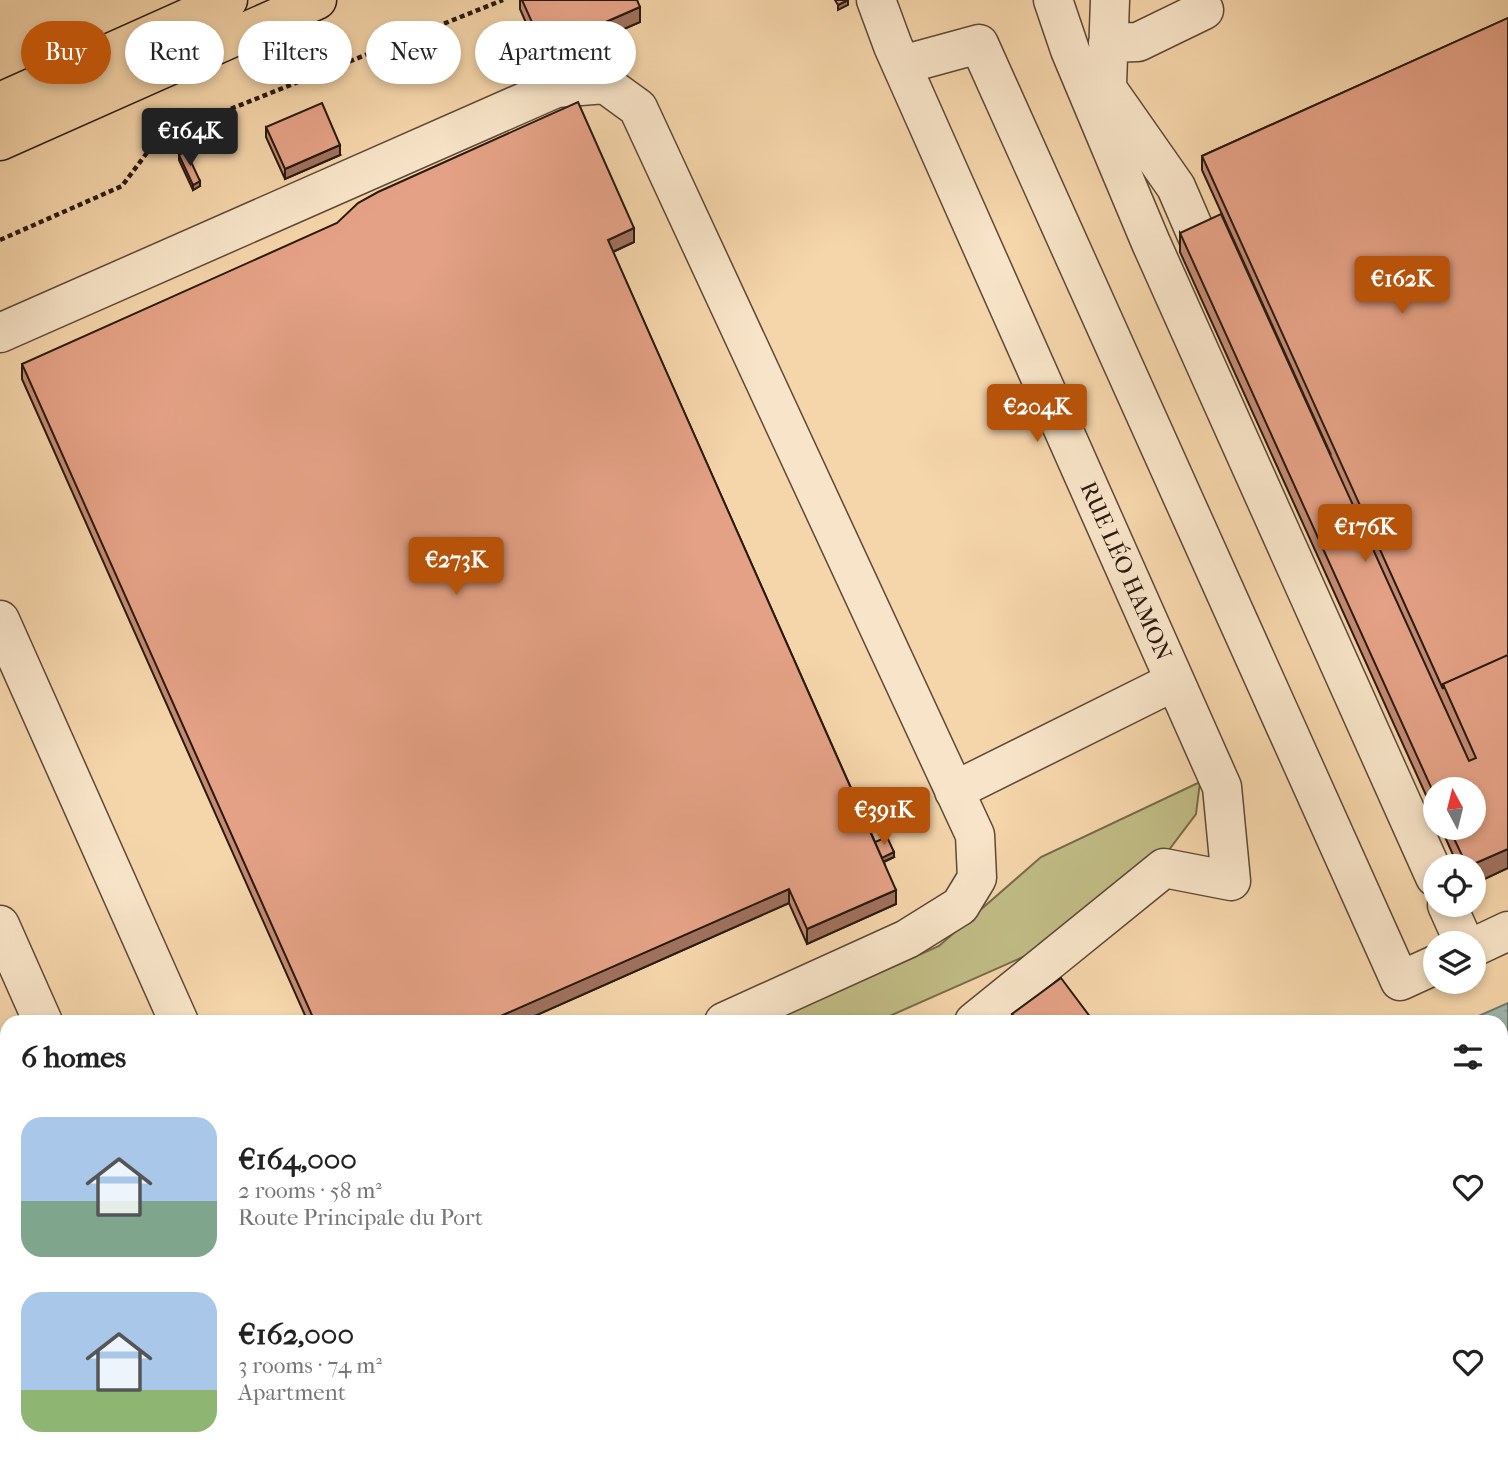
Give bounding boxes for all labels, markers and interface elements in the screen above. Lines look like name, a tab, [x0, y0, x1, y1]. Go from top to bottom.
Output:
chip: Buy	[21, 21, 111, 84]
chip: Rent	[125, 21, 224, 84]
chip: Filters	[238, 21, 352, 84]
chip: New	[366, 21, 461, 84]
chip: Apartment	[475, 21, 636, 84]
pin: €164K	[141, 108, 239, 168]
text: €164K	[158, 117, 222, 144]
pin: €162K	[1353, 256, 1451, 316]
text: €162K	[1371, 265, 1433, 292]
pin: €204K	[988, 384, 1086, 444]
text: €204K	[1003, 393, 1071, 420]
street label: RUE LÉO HAMON	[1074, 477, 1178, 665]
pin: €176K	[1316, 504, 1414, 564]
text: €176K	[1334, 513, 1396, 540]
pin: €273K	[407, 538, 505, 597]
text: €273K	[425, 546, 487, 573]
north arrow	[1423, 777, 1486, 840]
map controls	[1423, 777, 1486, 994]
pin: €391K	[835, 788, 933, 847]
text: €391K	[854, 796, 914, 823]
button: locate	[1423, 854, 1486, 917]
button: layers	[1423, 931, 1486, 994]
icon: filters	[1449, 1038, 1487, 1076]
text: 6 homes	[21, 1040, 126, 1075]
text: €164,000	[238, 1142, 357, 1177]
icon: home	[77, 1145, 161, 1229]
icon: heart	[1449, 1168, 1487, 1206]
text: 2 rooms · 58 m²	[238, 1177, 382, 1204]
text: Route Principale du Port	[238, 1204, 483, 1231]
text: €162,000	[238, 1317, 354, 1352]
icon: home	[77, 1320, 161, 1404]
icon: heart	[1449, 1343, 1487, 1381]
text: 3 rooms · 74 m²	[238, 1352, 382, 1379]
text: Apartment	[238, 1379, 346, 1406]

